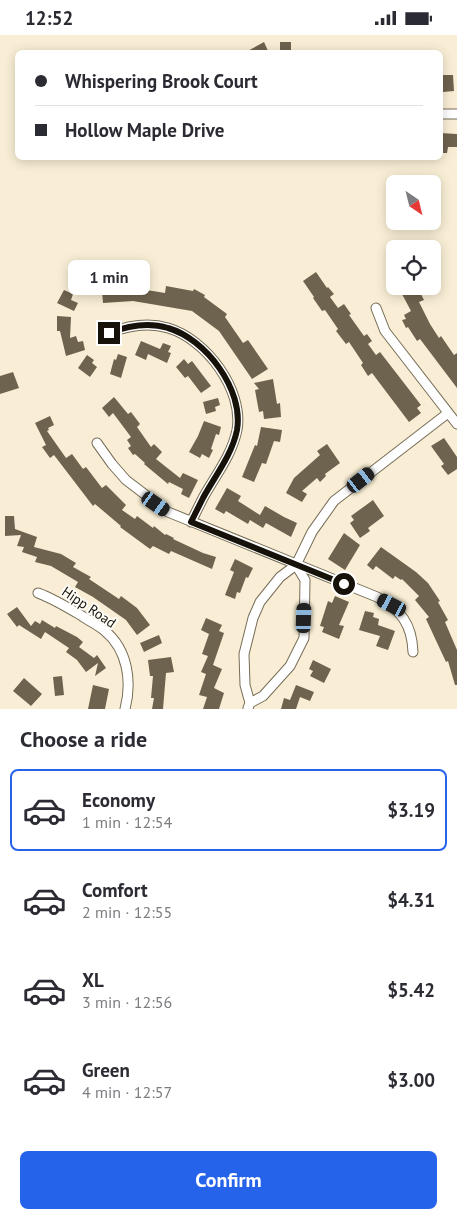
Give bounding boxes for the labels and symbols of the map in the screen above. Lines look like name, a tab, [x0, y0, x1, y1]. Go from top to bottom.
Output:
north arrow	[386, 175, 441, 230]
callout: 1 min	[68, 261, 150, 295]
route end	[98, 322, 120, 344]
car	[344, 465, 377, 495]
car	[139, 489, 172, 519]
route start	[333, 573, 355, 595]
street label: Hipp Road	[58, 582, 120, 632]
car	[375, 592, 408, 618]
car	[295, 603, 312, 633]

